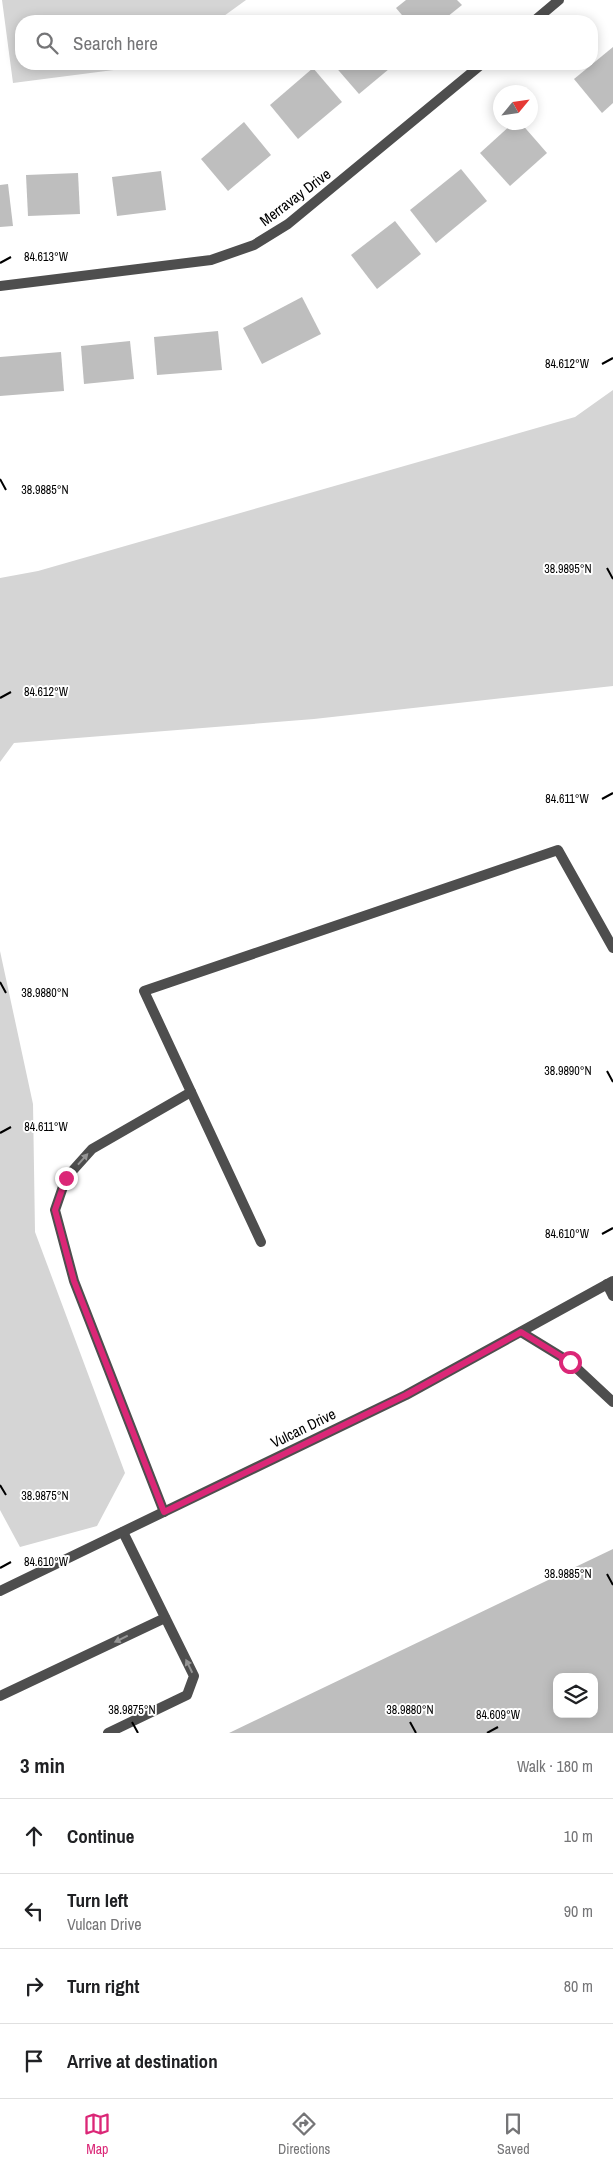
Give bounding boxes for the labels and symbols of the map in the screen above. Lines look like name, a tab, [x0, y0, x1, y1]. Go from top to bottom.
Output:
north arrow	[493, 85, 538, 130]
street label: Merravay Drive	[255, 163, 335, 231]
text: 84.613°W	[24, 249, 69, 265]
text: 84.612°W	[545, 356, 590, 372]
text: 38.9885°N	[21, 482, 69, 498]
text: 38.9895°N	[544, 561, 592, 577]
text: 84.612°W	[24, 684, 69, 700]
text: 84.611°W	[545, 791, 589, 807]
text: 38.9880°N	[21, 985, 69, 1001]
text: 38.9890°N	[544, 1063, 592, 1079]
text: 84.611°W	[24, 1119, 68, 1135]
one-way arrow	[77, 1153, 89, 1165]
route end	[55, 1167, 78, 1190]
text: 84.610°W	[545, 1226, 590, 1242]
route start	[559, 1351, 582, 1374]
street label: Vulcan Drive	[267, 1403, 339, 1453]
text: 38.9875°N	[21, 1488, 69, 1504]
text: 84.610°W	[24, 1554, 69, 1570]
text: 38.9885°N	[544, 1566, 592, 1582]
one-way arrow	[114, 1635, 128, 1643]
one-way arrow	[185, 1659, 193, 1673]
text: 38.9875°N	[108, 1702, 156, 1718]
text: 38.9880°N	[386, 1702, 434, 1718]
text: 84.609°W	[476, 1707, 521, 1723]

